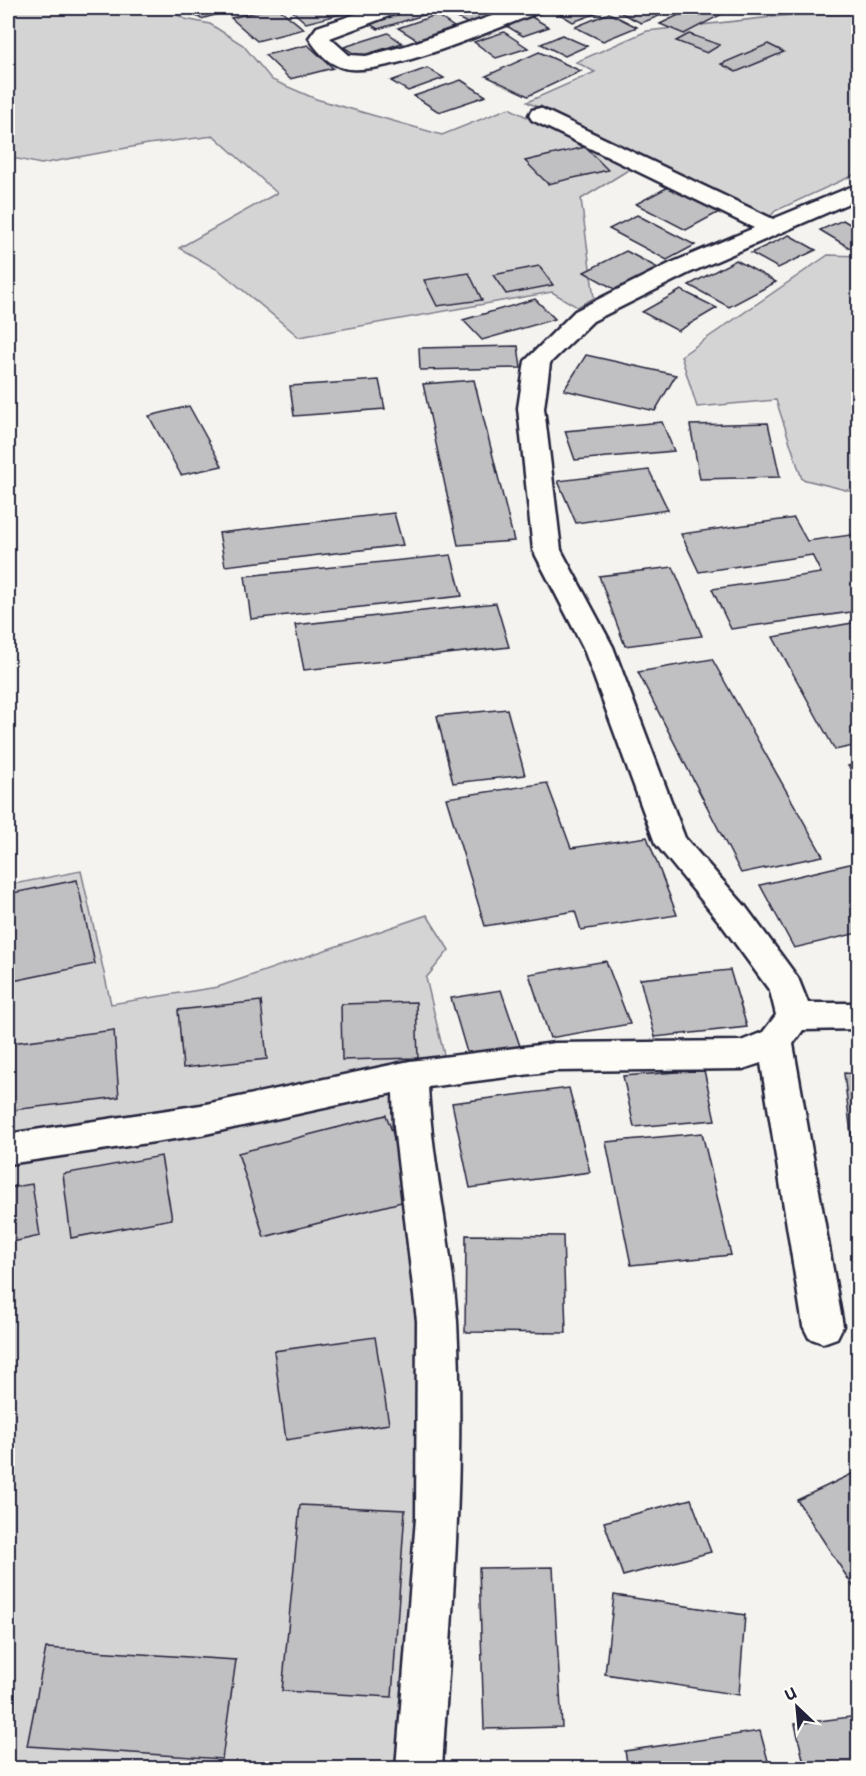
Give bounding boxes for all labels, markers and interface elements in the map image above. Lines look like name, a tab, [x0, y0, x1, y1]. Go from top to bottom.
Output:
north arrow	[767, 1677, 827, 1737]
text: U	[781, 1681, 800, 1705]

